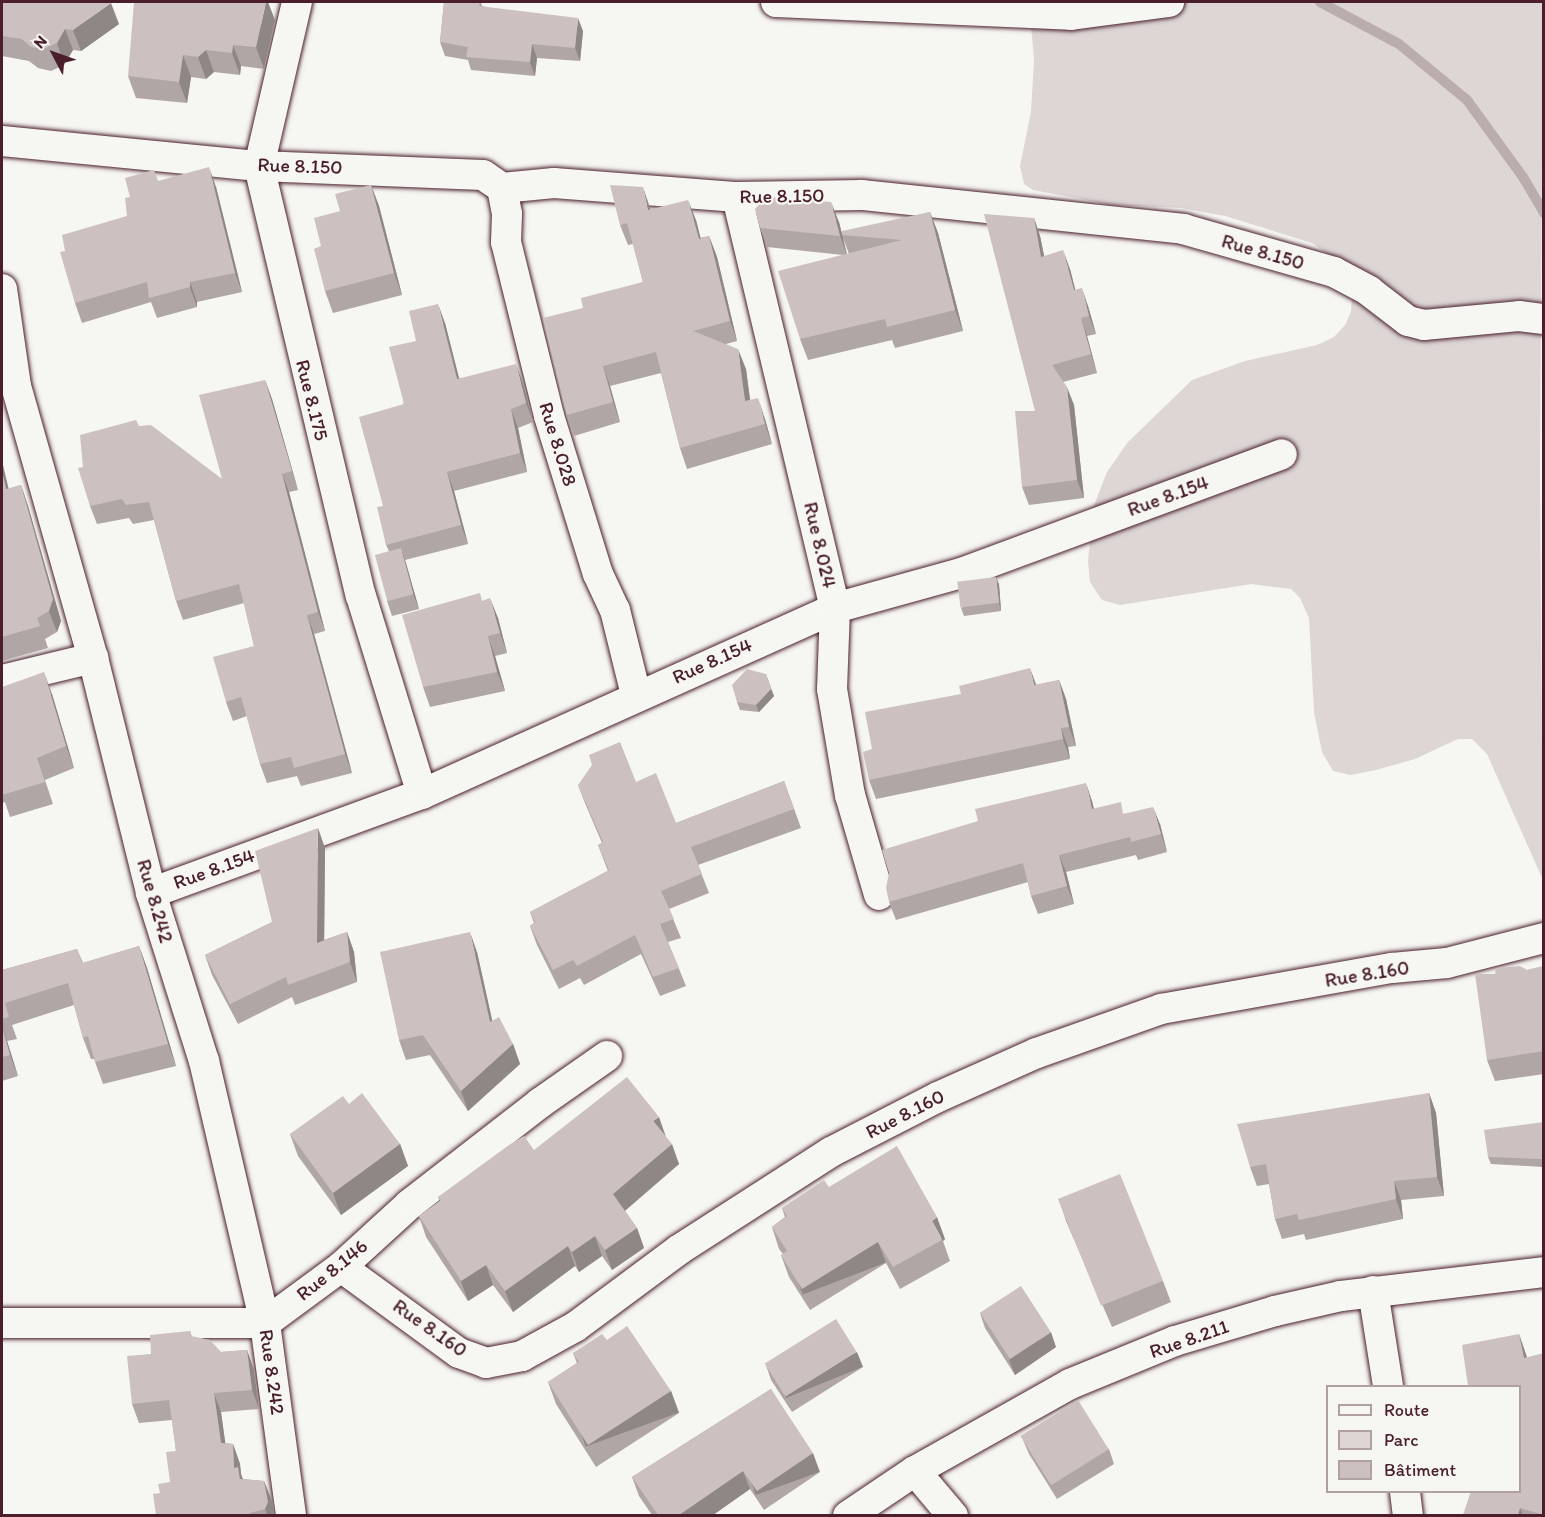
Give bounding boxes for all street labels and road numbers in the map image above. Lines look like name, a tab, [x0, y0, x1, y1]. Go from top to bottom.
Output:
street label: Rue 8.150	[257, 153, 343, 179]
street label: Rue 8.150	[739, 183, 825, 209]
street label: Rue 8.150	[1219, 229, 1307, 275]
street label: Rue 8.175	[290, 357, 334, 443]
street label: Rue 8.028	[534, 399, 582, 489]
street label: Rue 8.154	[1124, 470, 1212, 522]
street label: Rue 8.024	[798, 499, 842, 591]
street label: Rue 8.154	[668, 633, 756, 689]
street label: Rue 8.154	[170, 843, 258, 895]
street label: Rue 8.242	[132, 856, 178, 946]
street label: Rue 8.160	[1323, 955, 1411, 993]
street label: Rue 8.160	[862, 1084, 948, 1144]
street label: Rue 8.146	[291, 1234, 373, 1306]
street label: Rue 8.160	[388, 1294, 472, 1362]
street label: Rue 8.211	[1146, 1314, 1232, 1364]
street label: Rue 8.242	[254, 1328, 290, 1416]

